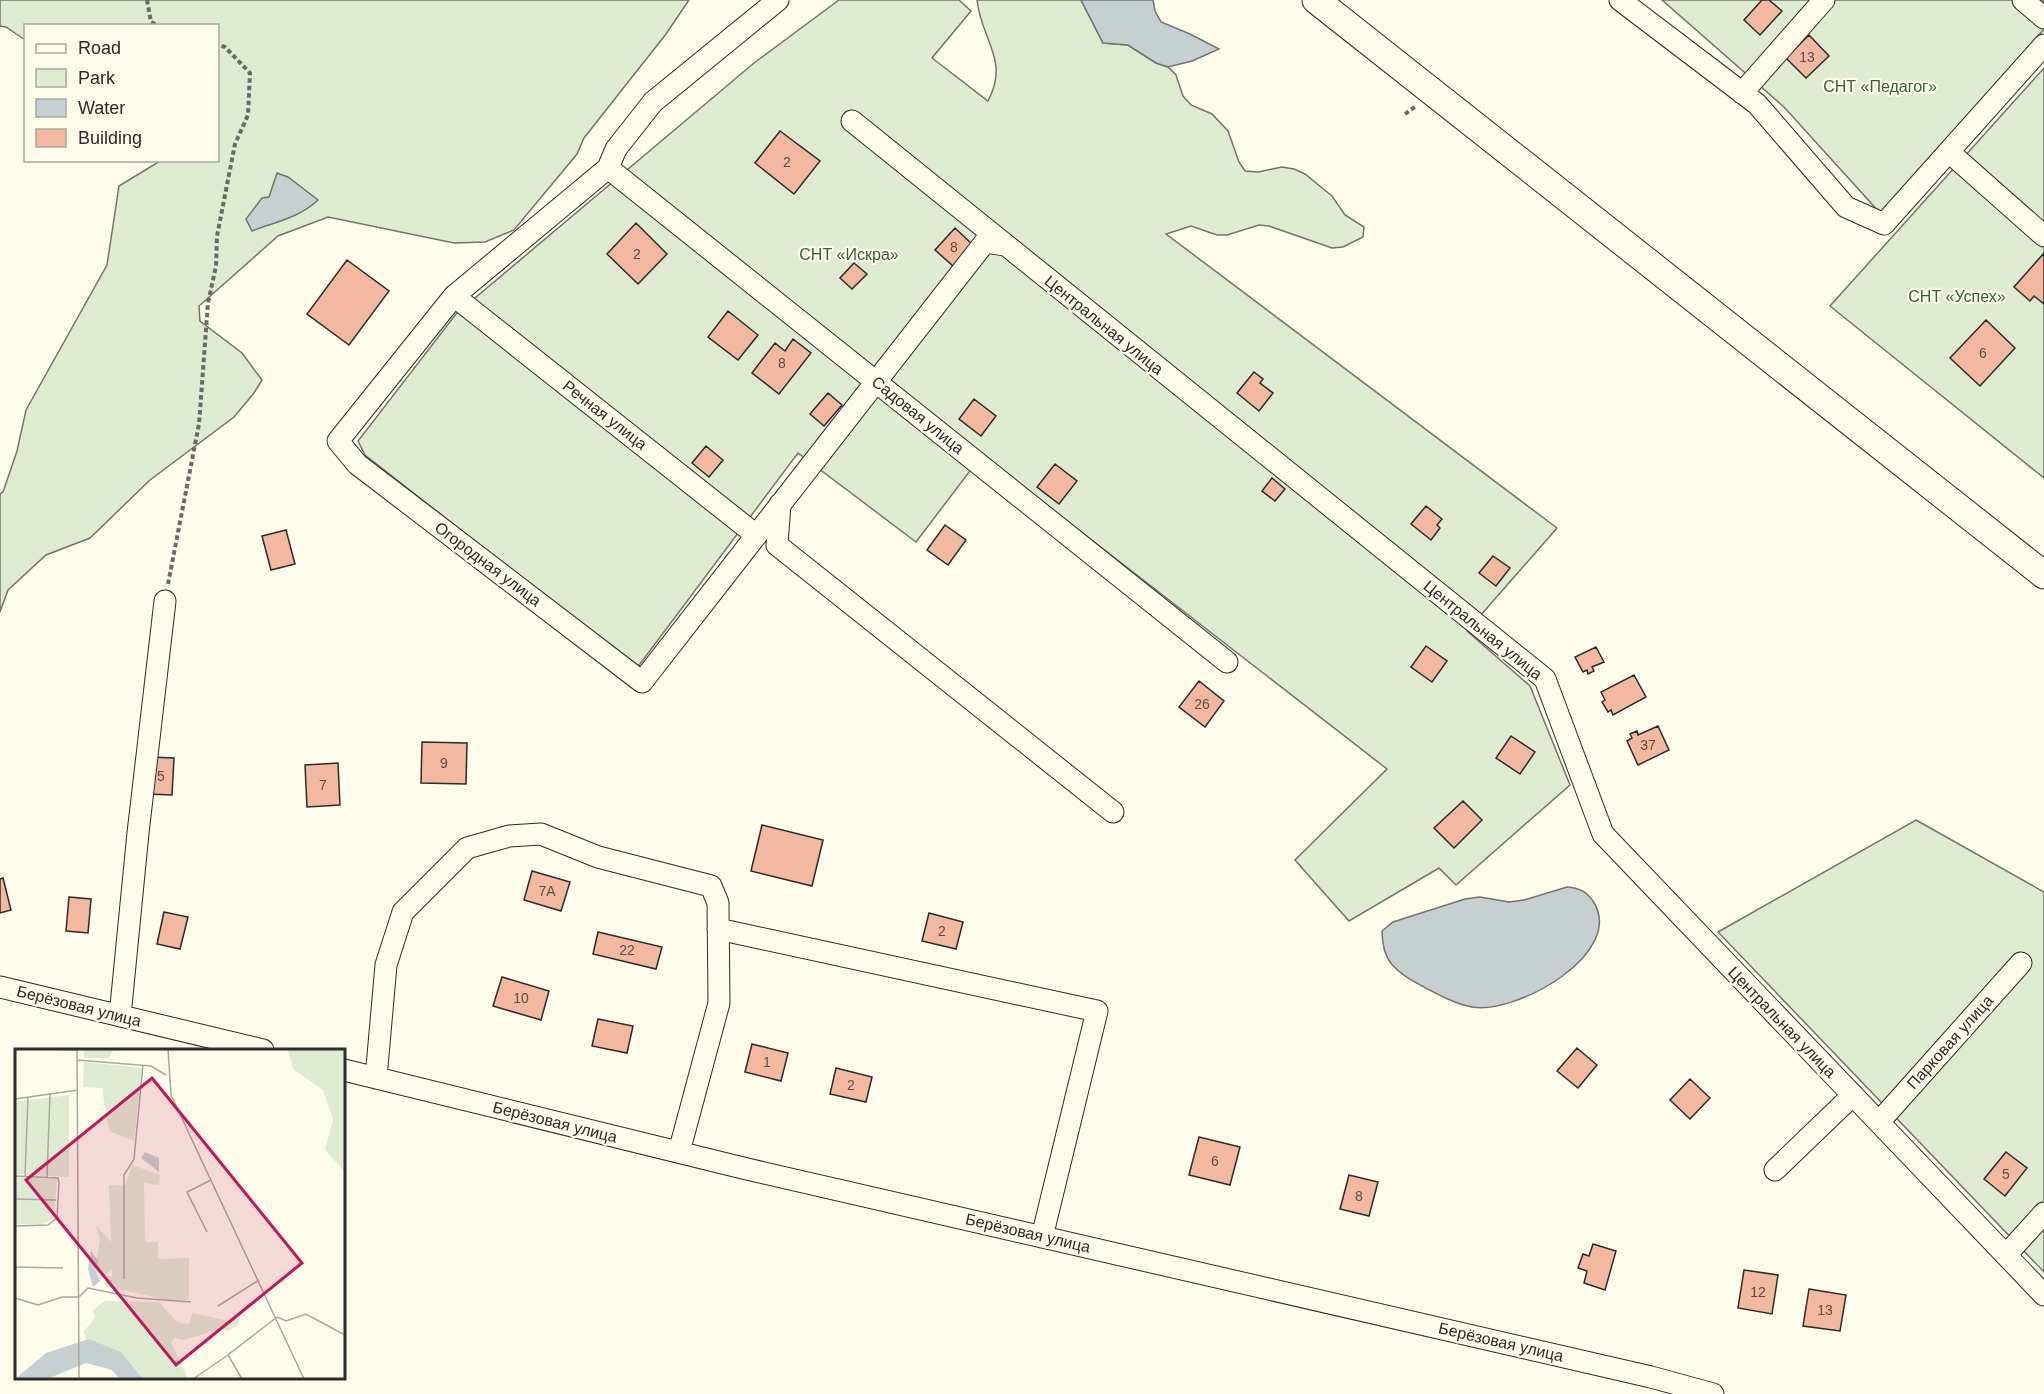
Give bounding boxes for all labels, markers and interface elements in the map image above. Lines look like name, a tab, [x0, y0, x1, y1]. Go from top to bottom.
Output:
legend	[24, 24, 219, 162]
text: Road	[78, 38, 121, 58]
house number: 13	[1799, 49, 1815, 65]
text: Park	[78, 68, 116, 88]
park label: СНТ «Педагог»	[1823, 78, 1937, 95]
text: Water	[78, 98, 125, 118]
text: Building	[78, 128, 142, 148]
house number: 2	[783, 154, 791, 170]
house number: 8	[950, 239, 958, 255]
house number: 2	[633, 246, 641, 262]
park label: СНТ «Искра»	[799, 246, 899, 263]
street label: Центральная улица	[1041, 272, 1167, 378]
park label: СНТ «Успех»	[1908, 288, 2006, 305]
house number: 6	[1979, 345, 1987, 361]
house number: 8	[778, 355, 786, 371]
street label: Садовая улица	[869, 373, 967, 457]
street label: Речная улица	[560, 377, 650, 453]
street label: Огородная улица	[432, 519, 544, 609]
street label: Центральная улица	[1420, 577, 1546, 683]
house number: 26	[1194, 696, 1210, 712]
house number: 37	[1640, 737, 1656, 753]
house number: 9	[440, 755, 448, 771]
house number: 5	[157, 768, 165, 784]
house number: 7	[319, 777, 327, 793]
house number: 7А	[538, 883, 556, 899]
house number: 2	[938, 923, 946, 939]
house number: 22	[619, 942, 635, 958]
street label: Центральная улица	[1725, 963, 1839, 1081]
street label: Берёзовая улица	[15, 982, 143, 1030]
house number: 10	[513, 990, 529, 1006]
street label: Парковая улица	[1904, 992, 1996, 1092]
inset map	[15, 1049, 345, 1379]
house number: 1	[763, 1054, 771, 1070]
house number: 2	[847, 1077, 855, 1093]
street label: Берёзовая улица	[491, 1098, 619, 1146]
house number: 6	[1211, 1153, 1219, 1169]
house number: 5	[2002, 1166, 2010, 1182]
house number: 8	[1355, 1188, 1363, 1204]
street label: Берёзовая улица	[964, 1210, 1092, 1256]
house number: 12	[1750, 1284, 1766, 1300]
house number: 13	[1817, 1302, 1833, 1318]
street label: Берёзовая улица	[1437, 1319, 1565, 1365]

